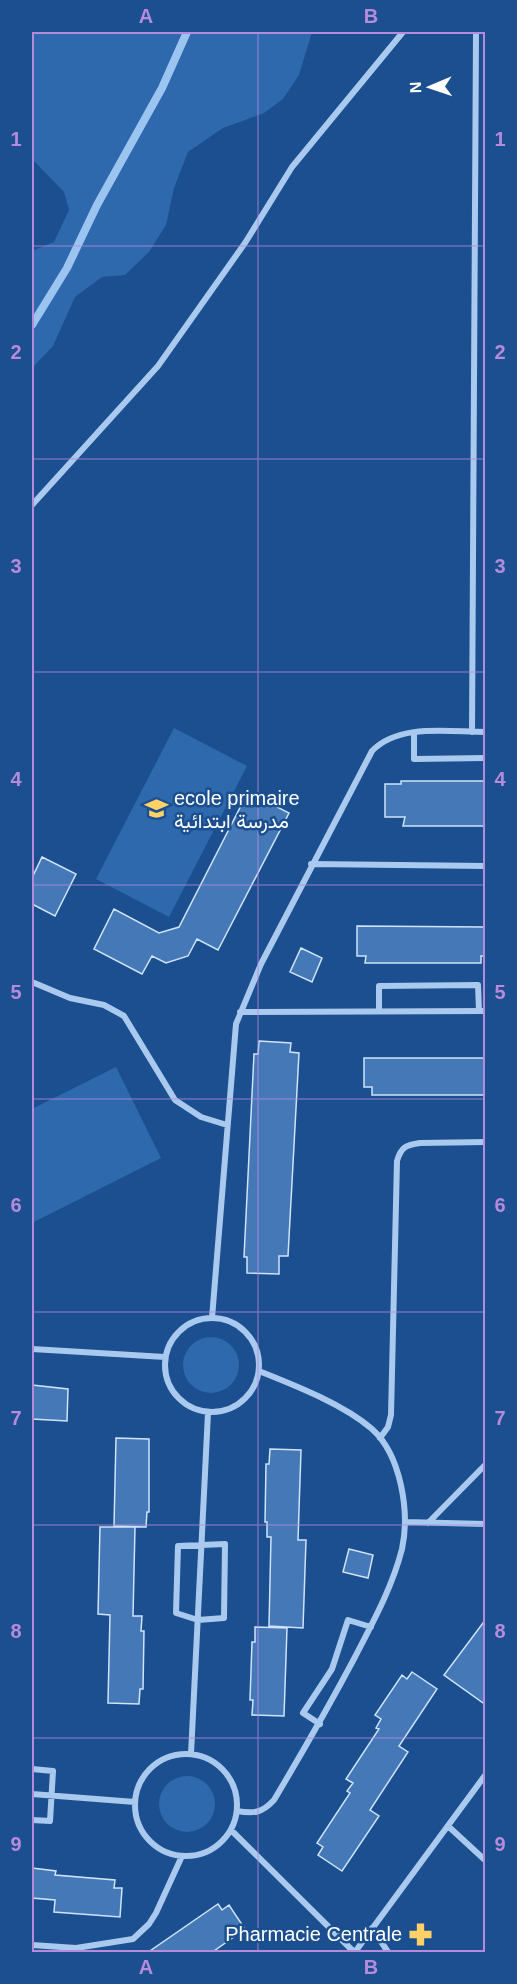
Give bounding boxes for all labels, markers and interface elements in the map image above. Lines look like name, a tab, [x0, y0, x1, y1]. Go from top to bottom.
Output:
text: A	[139, 5, 153, 27]
text: B	[364, 5, 378, 27]
north arrow	[400, 57, 460, 117]
text: N	[407, 81, 424, 94]
text: 1	[10, 128, 22, 150]
text: 1	[494, 128, 506, 150]
text: 2	[10, 341, 22, 363]
text: 2	[494, 341, 506, 363]
text: 3	[10, 555, 22, 577]
text: 3	[494, 555, 506, 577]
text: 4	[10, 768, 22, 790]
text: 4	[494, 768, 506, 790]
place label: ecole primaire مدرسة ابتدائية	[174, 787, 300, 834]
school or university icon: ecole primaire مدرسة ابتدائية	[143, 796, 169, 822]
text: 5	[10, 981, 22, 1003]
text: 5	[494, 981, 506, 1003]
text: 6	[10, 1194, 22, 1216]
text: 6	[494, 1194, 506, 1216]
text: 7	[10, 1407, 22, 1429]
text: 7	[494, 1407, 506, 1429]
text: 8	[10, 1620, 22, 1642]
text: 8	[494, 1620, 506, 1642]
text: 9	[10, 1833, 22, 1855]
text: 9	[494, 1833, 506, 1855]
pharmacy icon: Pharmacie Centrale	[407, 1921, 433, 1947]
place label: Pharmacie Centrale	[225, 1923, 402, 1945]
text: A	[139, 1956, 153, 1978]
text: B	[364, 1956, 378, 1978]

